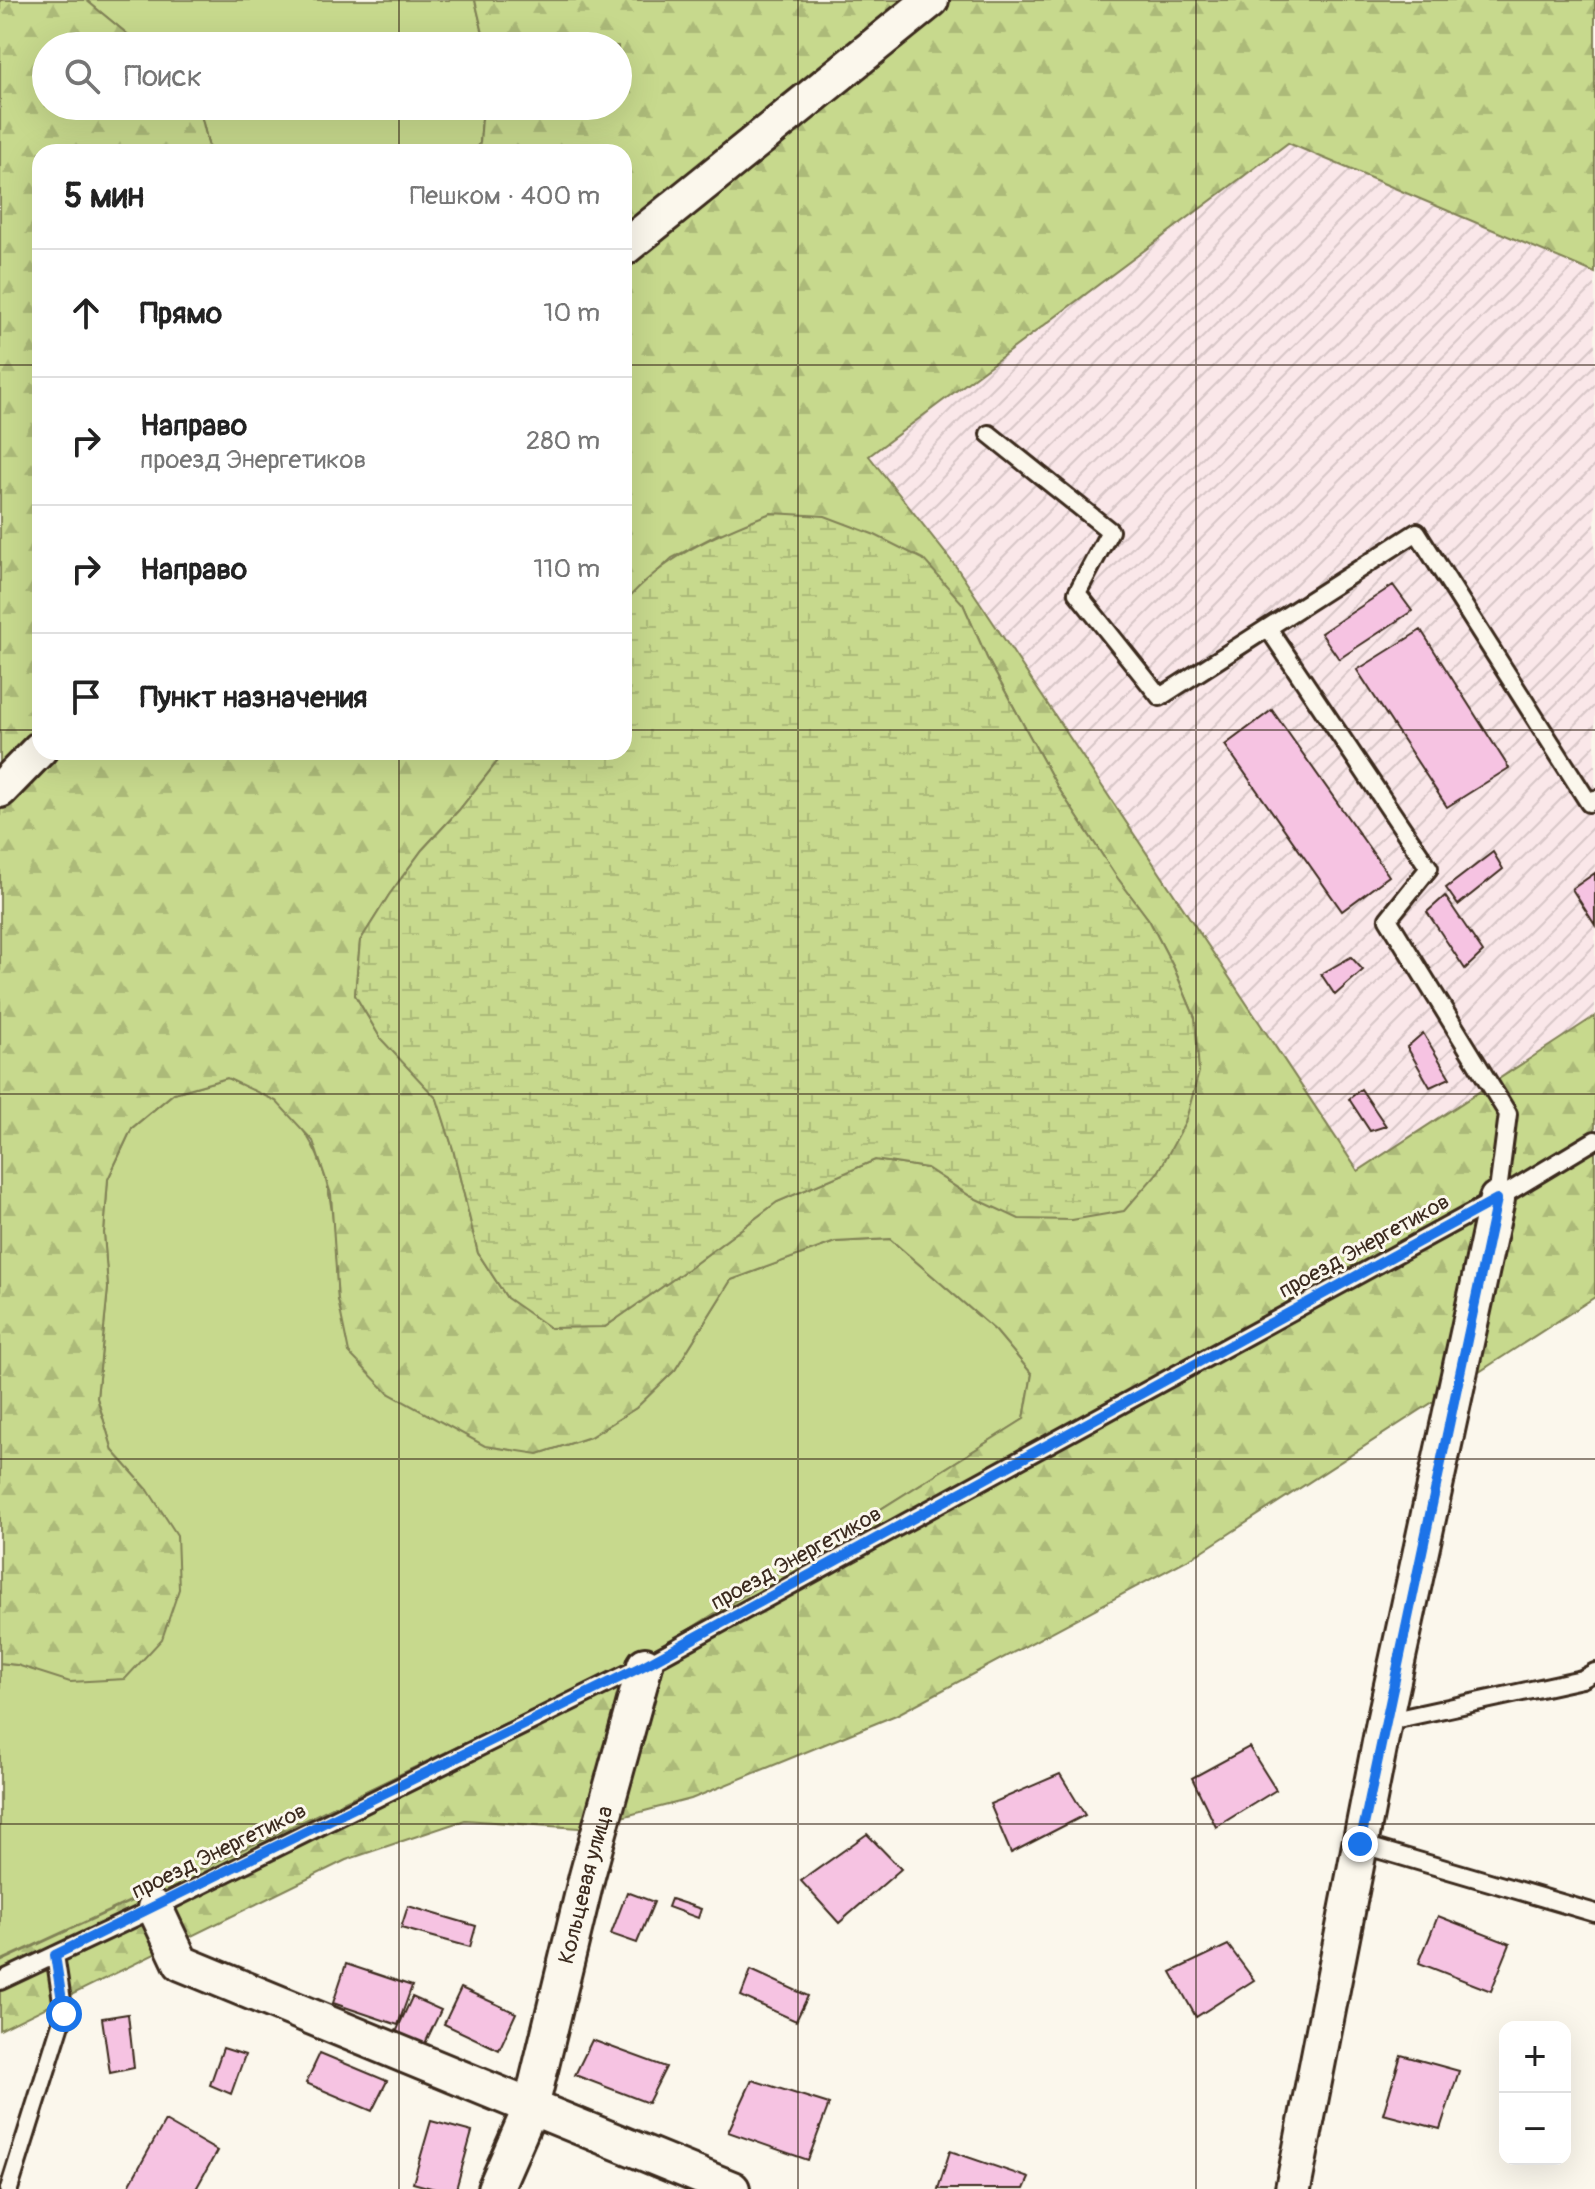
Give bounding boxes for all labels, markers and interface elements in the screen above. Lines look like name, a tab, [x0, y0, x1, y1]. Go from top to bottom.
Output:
search box	[32, 32, 632, 120]
icon: search	[60, 54, 104, 98]
text: Поиск	[124, 58, 202, 95]
text: 5 мин	[64, 175, 144, 218]
text: Пешком · 400 m	[410, 180, 600, 212]
icon: ahead	[64, 291, 108, 335]
text: Прямо	[140, 295, 222, 332]
text: 10 m	[543, 297, 600, 329]
text: Направо	[140, 407, 247, 444]
icon: right	[64, 419, 108, 463]
text: 280 m	[526, 425, 600, 457]
text: проезд Энергетиков	[140, 444, 366, 476]
icon: right	[64, 547, 108, 591]
text: Направо	[140, 551, 247, 588]
text: 110 m	[533, 553, 600, 585]
icon: arrive	[64, 675, 108, 719]
text: Пункт назначения	[140, 679, 367, 716]
street label: проезд Энергетиков	[1274, 1187, 1454, 1305]
street label: проезд Энергетиков	[706, 1499, 886, 1617]
street label: проезд Энергетиков	[127, 1796, 311, 1906]
street label: Кольцевая улица	[552, 1803, 620, 1967]
route end	[1342, 1826, 1378, 1862]
route start	[46, 1996, 82, 2032]
map controls	[1499, 2021, 1571, 2165]
button: +	[1499, 2021, 1571, 2093]
button: −	[1499, 2093, 1571, 2165]

